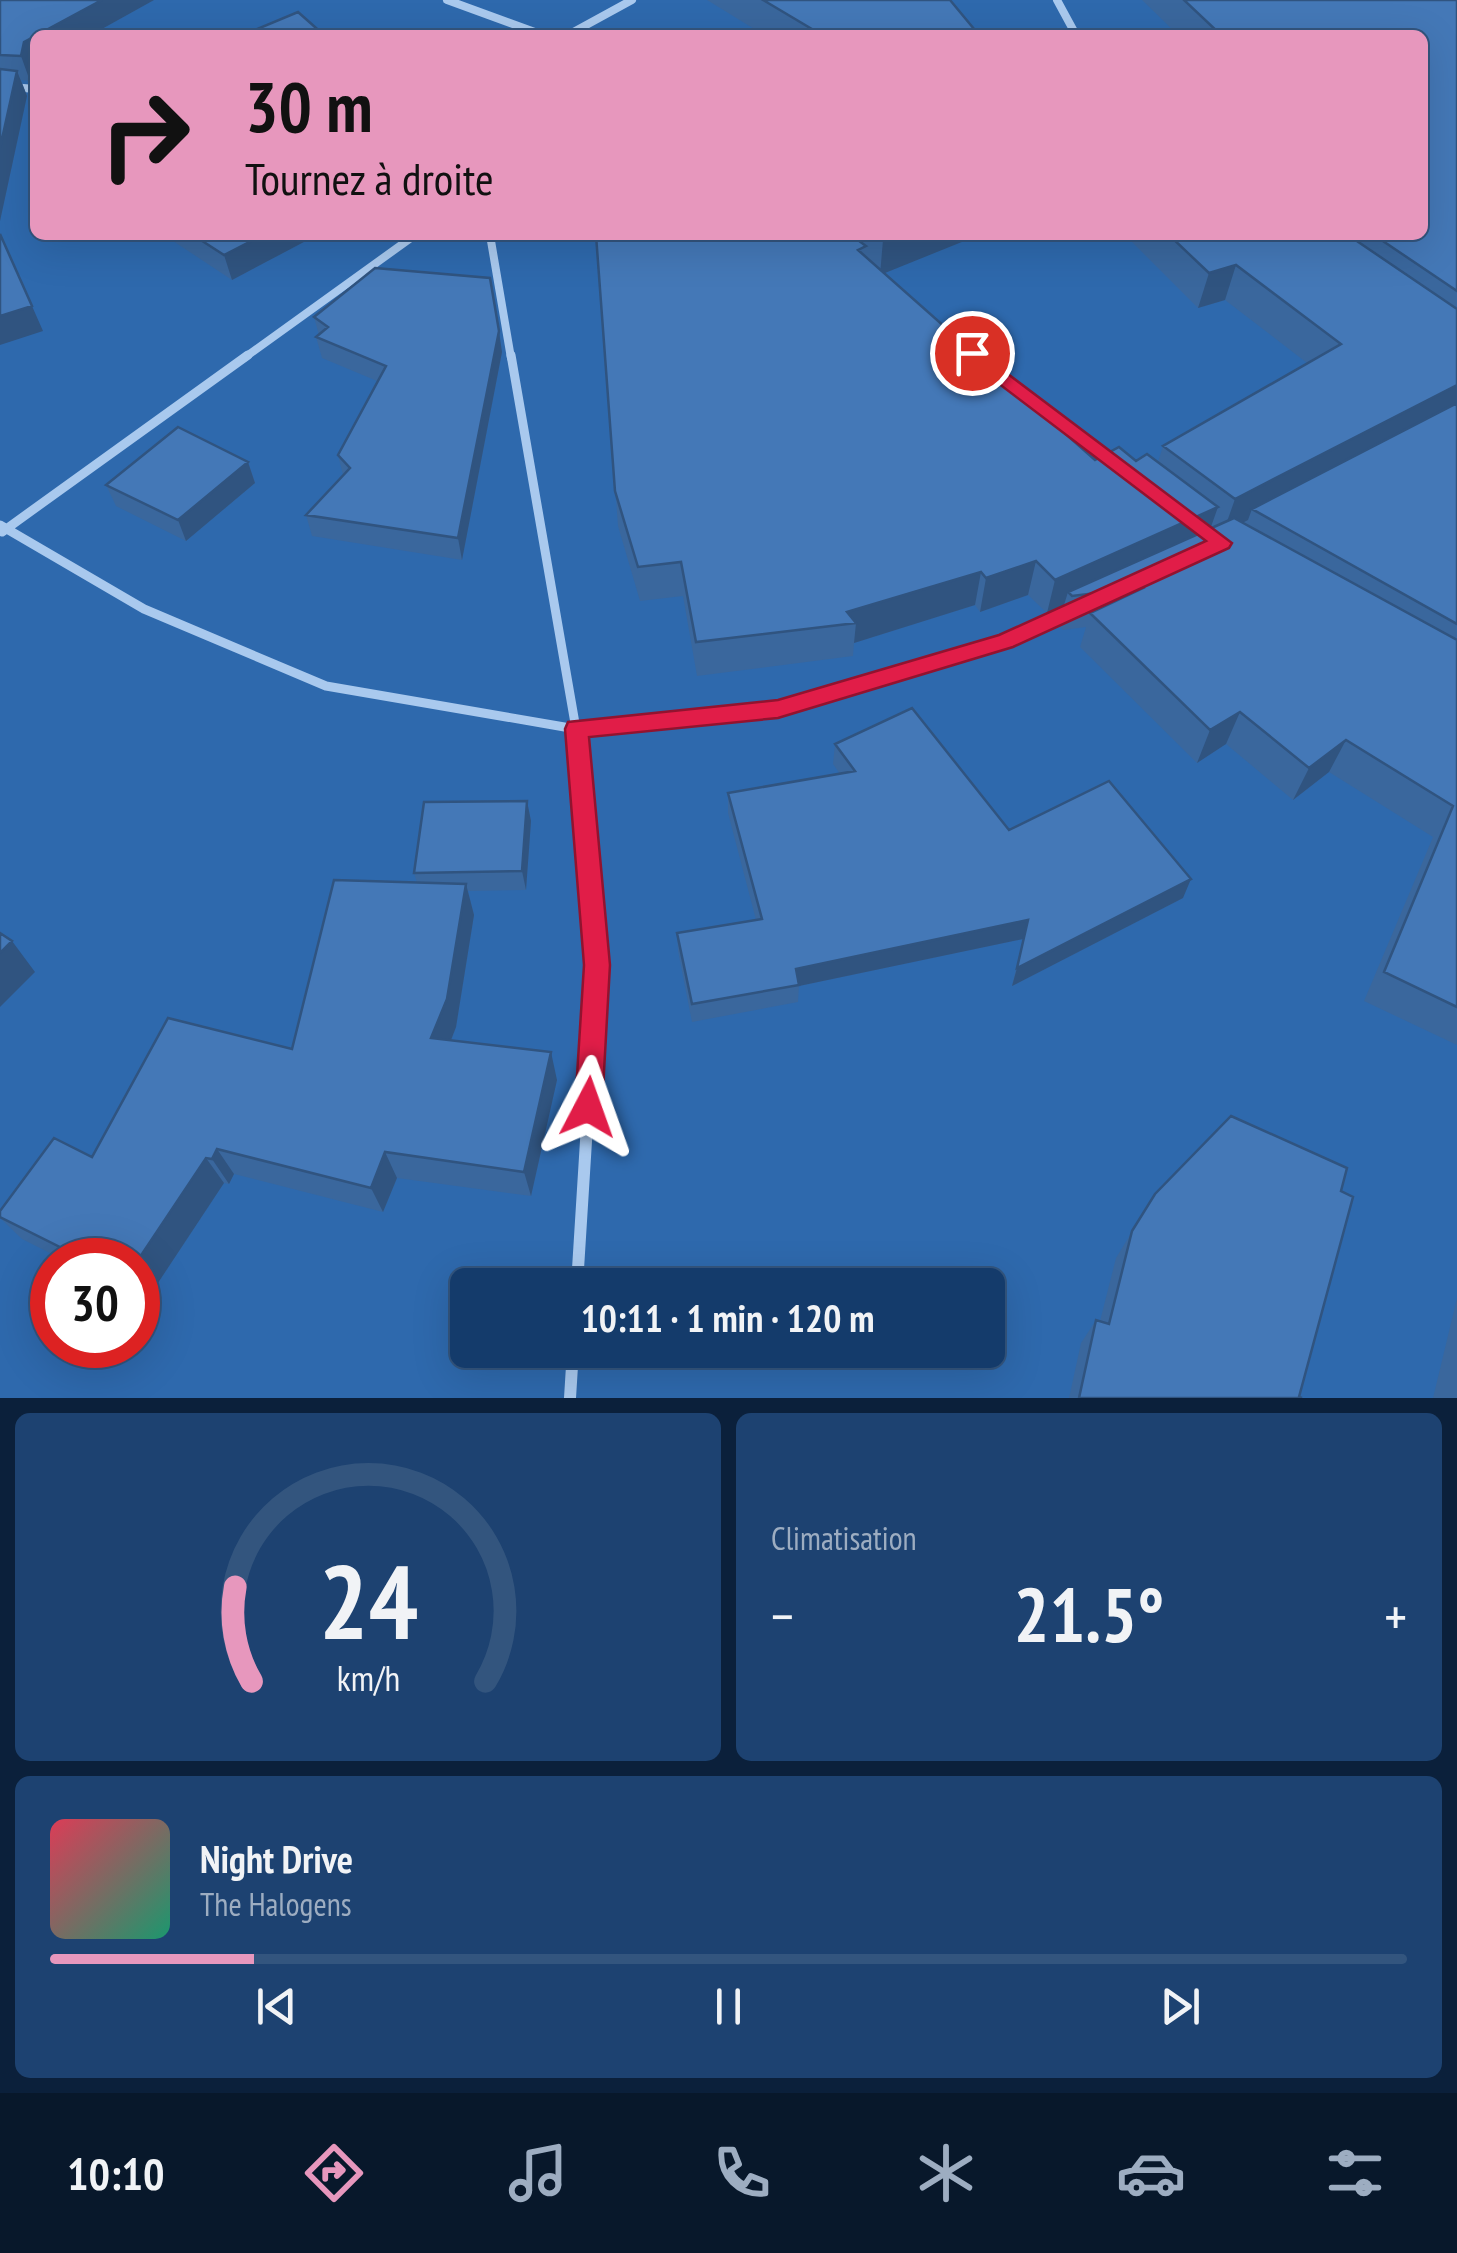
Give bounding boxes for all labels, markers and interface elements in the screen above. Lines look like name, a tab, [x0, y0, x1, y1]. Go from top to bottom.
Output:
text: 30 m	[245, 61, 373, 151]
icon: right	[80, 70, 210, 200]
text: Tournez à droite	[245, 149, 494, 207]
pin	[930, 311, 1015, 396]
icon: arrive	[945, 326, 1000, 381]
position arrow	[536, 1055, 640, 1159]
speed limit sign: 30	[30, 1238, 160, 1368]
text: 10:11 · 1 min · 120 m	[581, 1293, 874, 1342]
text: Climatisation	[771, 1517, 917, 1559]
text: 24	[318, 1533, 418, 1668]
text: 21.5°	[1014, 1566, 1164, 1663]
text: −	[771, 1580, 794, 1651]
text: +	[1384, 1580, 1407, 1651]
text: km/h	[336, 1655, 400, 1701]
text: Night Drive	[200, 1834, 353, 1883]
text: The Halogens	[200, 1883, 352, 1925]
icon: previous	[249, 1979, 304, 2034]
icon: pause	[701, 1979, 756, 2034]
icon: next	[1153, 1979, 1208, 2034]
icon: directions	[299, 2138, 369, 2208]
icon: music	[503, 2138, 573, 2208]
icon: phone	[707, 2138, 777, 2208]
icon: climate	[911, 2138, 981, 2208]
icon: car	[1116, 2138, 1186, 2208]
icon: filters	[1320, 2138, 1390, 2208]
text: 10:10	[67, 2144, 164, 2202]

